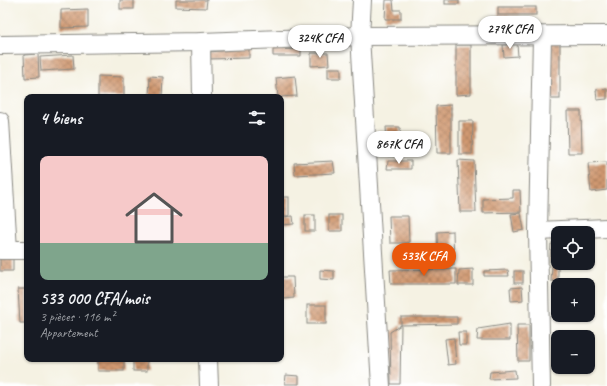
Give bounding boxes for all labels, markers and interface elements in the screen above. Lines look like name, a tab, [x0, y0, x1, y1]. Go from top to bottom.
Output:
pin: 279K CFA	[469, 16, 551, 50]
text: 279K CFA	[487, 21, 533, 37]
pin: 324K CFA	[279, 25, 361, 59]
text: 324K CFA	[297, 30, 343, 46]
icon: filters	[246, 107, 268, 129]
text: 4 biens	[40, 108, 82, 129]
pin: 867K CFA	[358, 131, 440, 165]
text: 867K CFA	[376, 136, 422, 152]
icon: home	[118, 182, 190, 254]
map controls	[551, 226, 595, 374]
button: locate	[551, 226, 595, 270]
pin: 533K CFA	[383, 243, 465, 277]
text: 533K CFA	[401, 248, 447, 264]
button: +	[551, 278, 595, 322]
text: 533 000 CFA/mois	[40, 288, 149, 309]
text: 3 pièces · 116 m²	[40, 309, 115, 325]
text: Appartement	[40, 325, 98, 341]
button: −	[551, 330, 595, 374]

